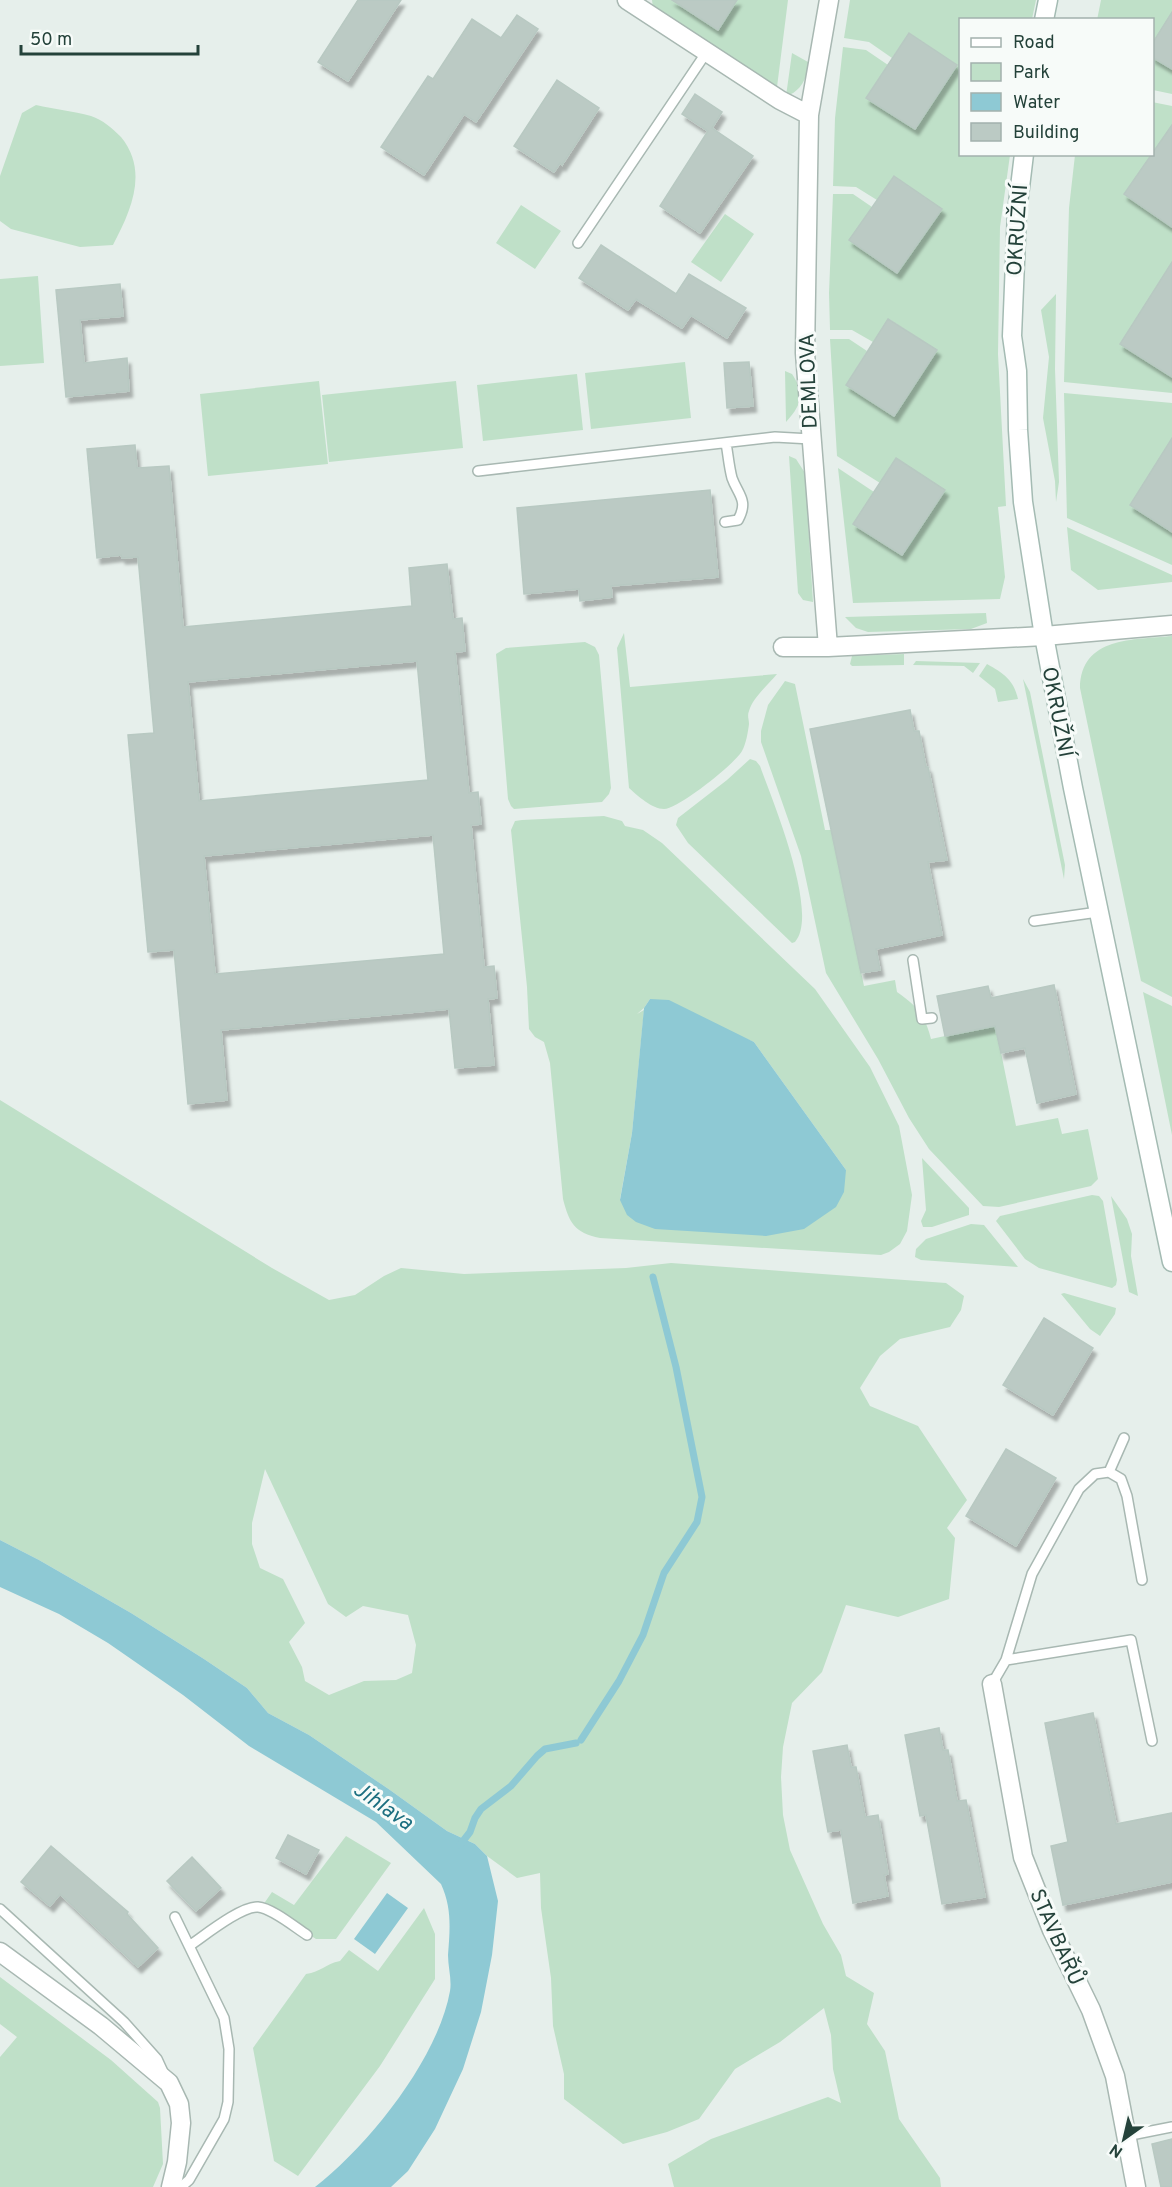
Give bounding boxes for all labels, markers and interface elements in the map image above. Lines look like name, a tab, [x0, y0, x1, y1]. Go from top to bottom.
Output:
scale bar	[21, 18, 198, 56]
legend	[959, 18, 1154, 156]
text: 50 m	[30, 29, 72, 52]
text: Road	[1013, 32, 1055, 55]
text: Park	[1013, 62, 1050, 85]
text: Water	[1013, 92, 1060, 115]
text: Building	[1013, 122, 1079, 145]
street label: OKRUŽNÍ	[1001, 181, 1035, 277]
street label: DEMLOVA	[794, 333, 825, 429]
street label: OKRUŽNÍ	[1035, 665, 1080, 762]
water label: Jihlava	[347, 1777, 418, 1838]
street label: STAVBAŘŮ	[1022, 1884, 1092, 1990]
north arrow	[1094, 2109, 1154, 2169]
text: N	[1106, 2138, 1127, 2161]

